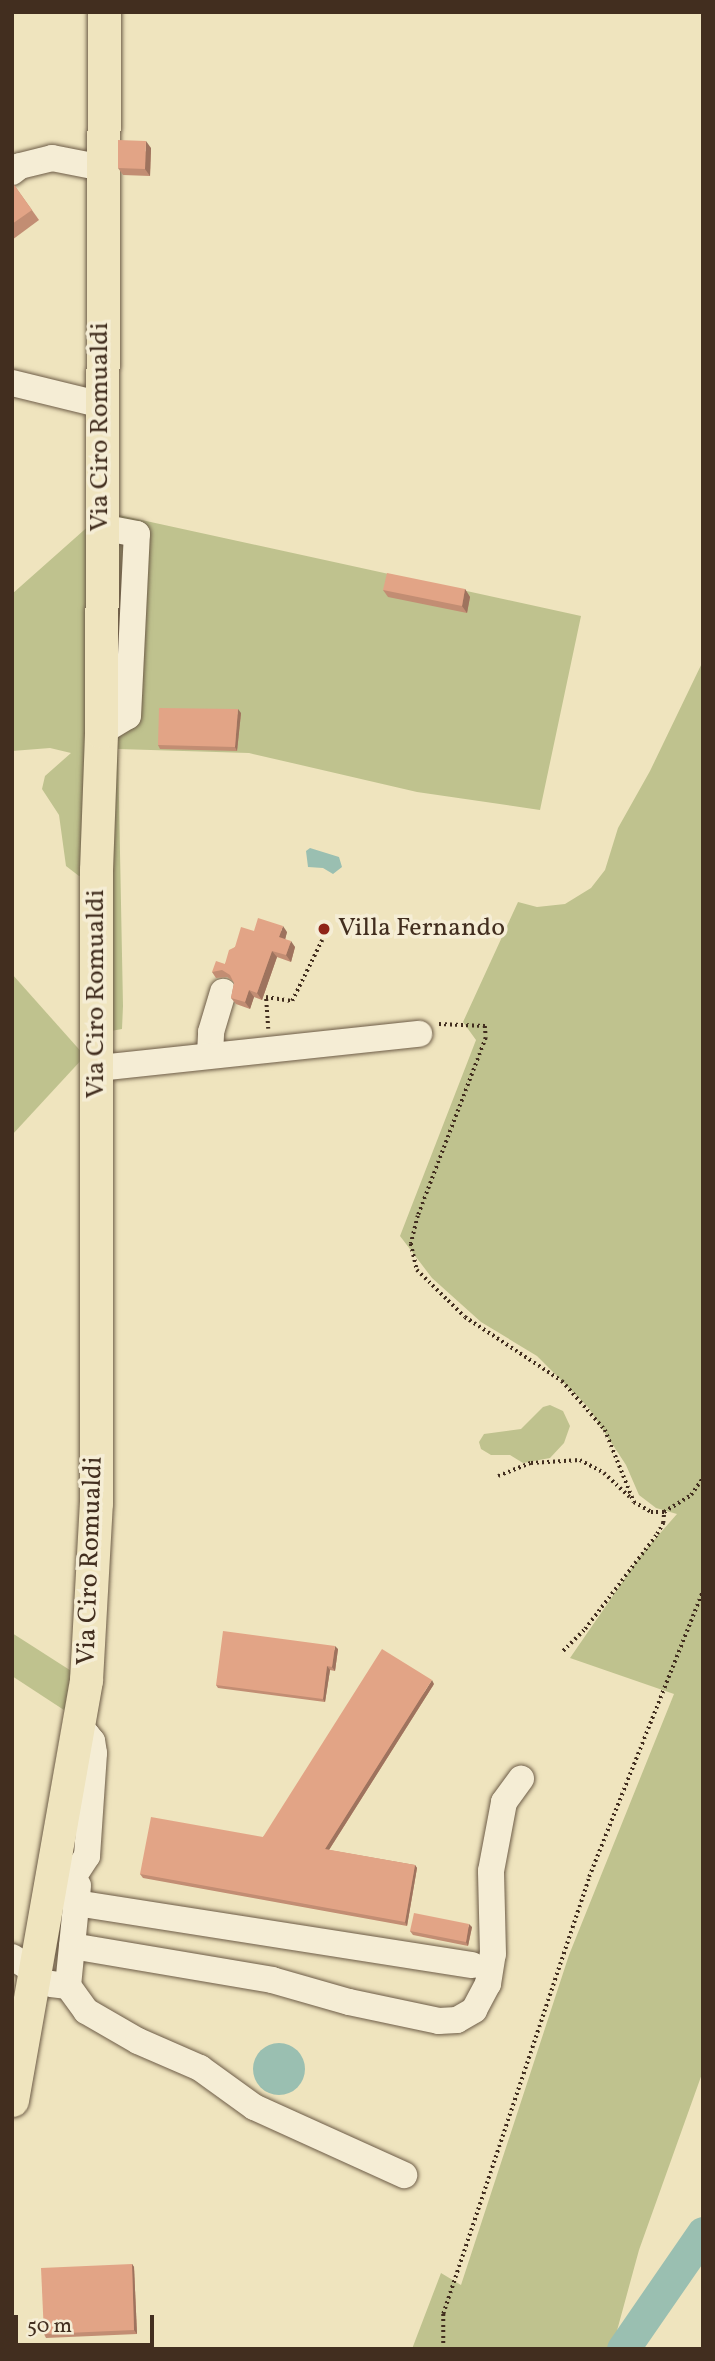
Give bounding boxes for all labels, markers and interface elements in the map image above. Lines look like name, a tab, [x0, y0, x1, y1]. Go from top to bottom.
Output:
street label: Via Ciro Romualdi	[85, 322, 117, 532]
street label: Via Ciro Romualdi	[81, 889, 113, 1099]
place label: Villa Fernando	[338, 913, 505, 945]
marker: Villa Fernando	[316, 921, 332, 937]
street label: Via Ciro Romualdi	[72, 1456, 110, 1666]
scale bar	[18, 2302, 158, 2346]
text: 50 m	[27, 2312, 72, 2341]

